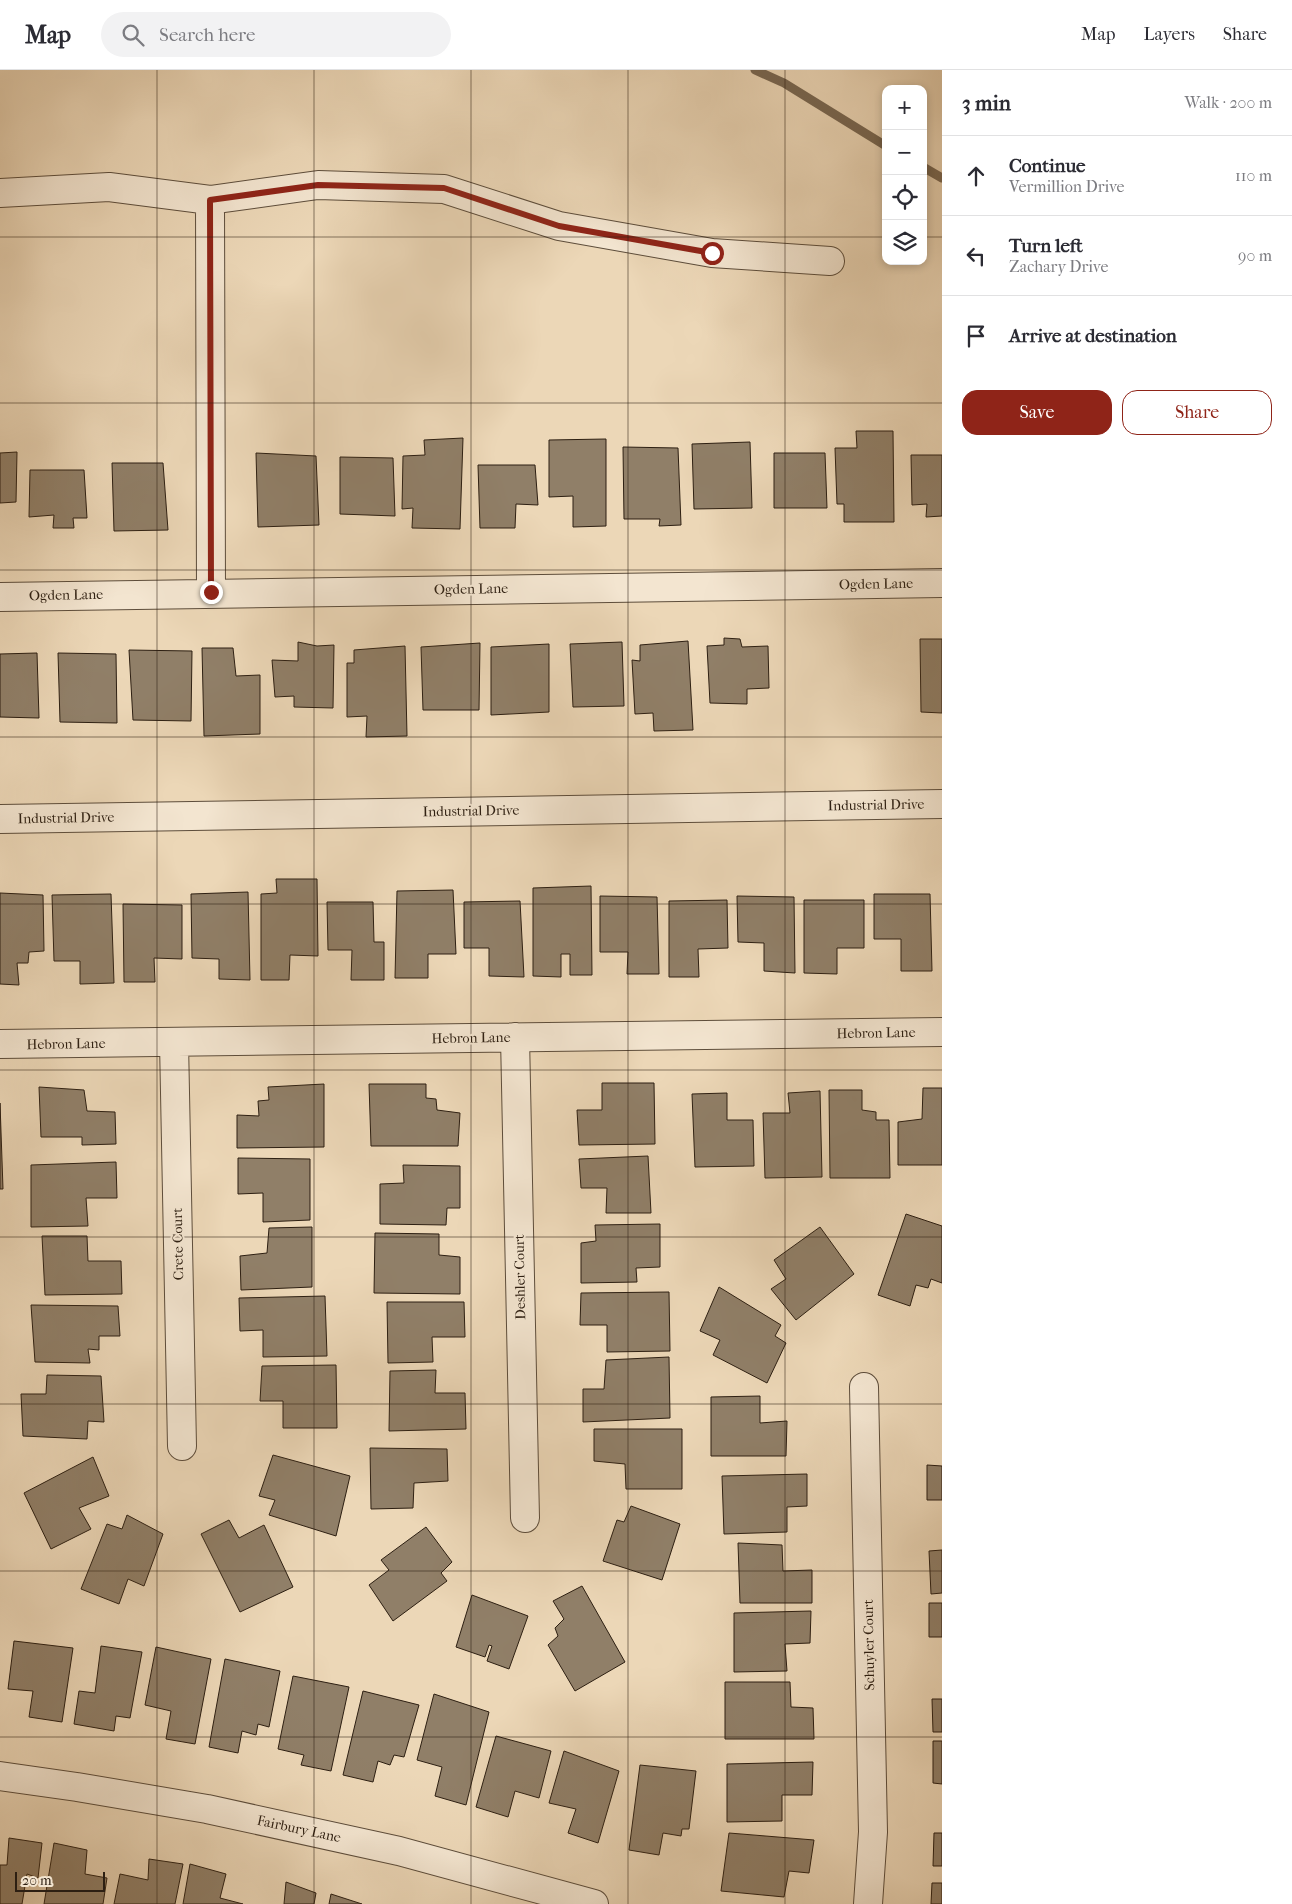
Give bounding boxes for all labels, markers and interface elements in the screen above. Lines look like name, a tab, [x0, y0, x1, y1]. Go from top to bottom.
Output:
search box	[101, 12, 451, 57]
text: Map	[25, 21, 71, 49]
icon: search	[119, 21, 147, 49]
text: Search here	[159, 24, 255, 46]
text: Map	[1081, 24, 1115, 45]
text: Layers	[1143, 24, 1195, 45]
text: Share	[1223, 24, 1267, 45]
map controls	[882, 85, 927, 265]
button: +	[882, 85, 927, 130]
text: 3 min	[962, 91, 1011, 115]
text: Walk · 200 m	[1185, 93, 1272, 112]
button: −	[882, 130, 927, 175]
text: Continue	[1009, 155, 1085, 177]
icon: ahead	[962, 162, 990, 190]
text: 110 m	[1235, 166, 1272, 185]
button: locate	[882, 175, 927, 220]
text: Vermillion Drive	[1009, 177, 1125, 196]
button: layers	[882, 220, 927, 265]
text: Turn left	[1009, 235, 1083, 257]
route start	[701, 242, 724, 265]
icon: left	[962, 242, 990, 270]
text: 90 m	[1238, 246, 1272, 265]
text: Zachary Drive	[1009, 257, 1108, 276]
icon: arrive	[962, 322, 990, 350]
text: Arrive at destination	[1009, 325, 1177, 347]
button: Save	[962, 390, 1112, 435]
button: Share	[1122, 390, 1272, 435]
street label: Ogden Lane	[839, 575, 913, 593]
street label: Ogden Lane	[434, 580, 508, 598]
route end	[200, 581, 223, 604]
street label: Ogden Lane	[29, 586, 103, 604]
street label: Industrial Drive	[827, 796, 925, 814]
street label: Industrial Drive	[422, 802, 520, 820]
street label: Industrial Drive	[17, 809, 115, 827]
street label: Hebron Lane	[836, 1024, 916, 1042]
street label: Hebron Lane	[431, 1029, 511, 1047]
street label: Hebron Lane	[26, 1035, 106, 1053]
street label: Crete Court	[169, 1208, 187, 1280]
street label: Deshler Court	[511, 1234, 529, 1320]
street label: Schuyler Court	[860, 1599, 878, 1691]
street label: Fairbury Lane	[255, 1812, 343, 1846]
scale bar	[15, 1869, 105, 1892]
text: 20 m	[22, 1872, 52, 1889]

